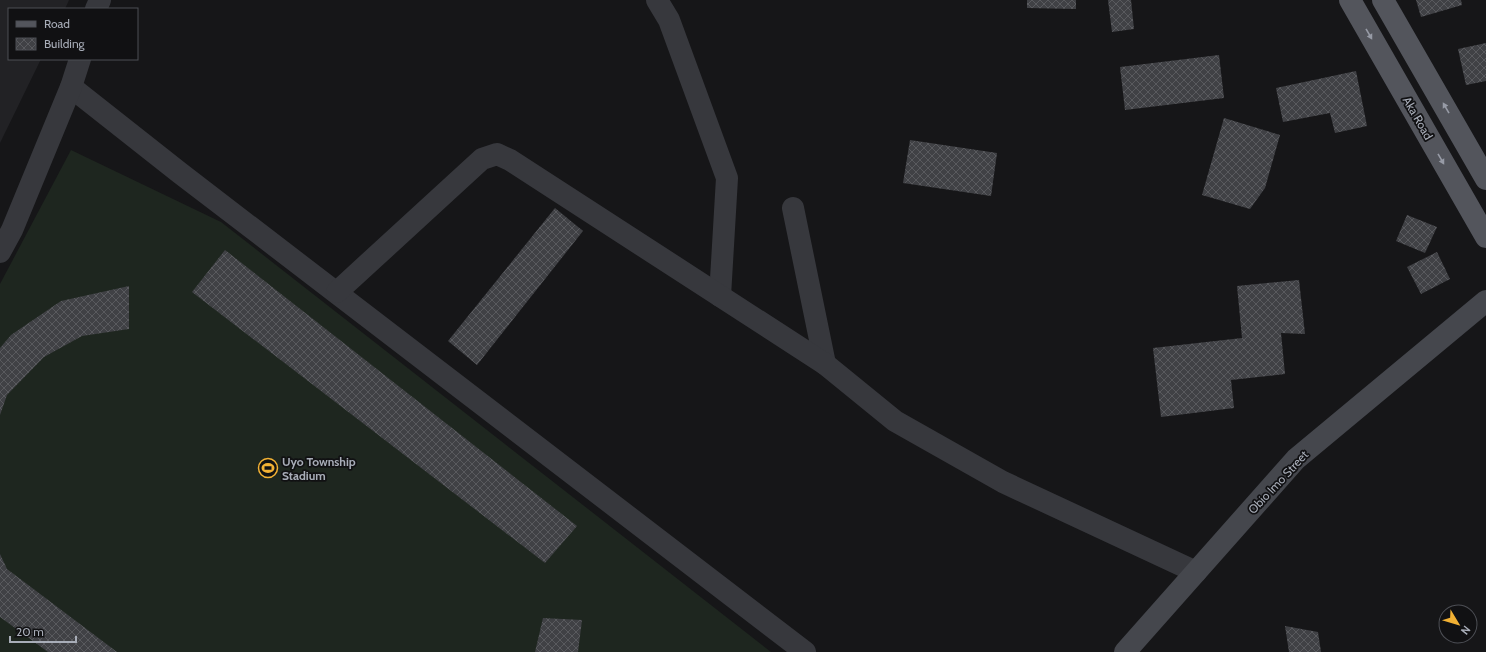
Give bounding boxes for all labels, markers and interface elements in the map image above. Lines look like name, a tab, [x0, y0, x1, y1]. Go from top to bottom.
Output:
legend	[8, 8, 138, 60]
text: Road	[44, 16, 70, 31]
one-way arrow	[1366, 28, 1373, 40]
text: Building	[44, 36, 86, 51]
street label: Aka Road	[1400, 94, 1436, 142]
one-way arrow	[1442, 102, 1449, 114]
one-way arrow	[1437, 153, 1444, 165]
street label: Obio Imo Street	[1245, 447, 1311, 517]
place label: Uyo Township Stadium	[282, 454, 356, 483]
sports icon: Uyo Township Stadium	[257, 457, 279, 479]
north arrow	[1438, 604, 1478, 644]
scale bar	[10, 618, 76, 644]
text: N	[1458, 623, 1474, 638]
text: 20 m	[16, 624, 44, 639]

